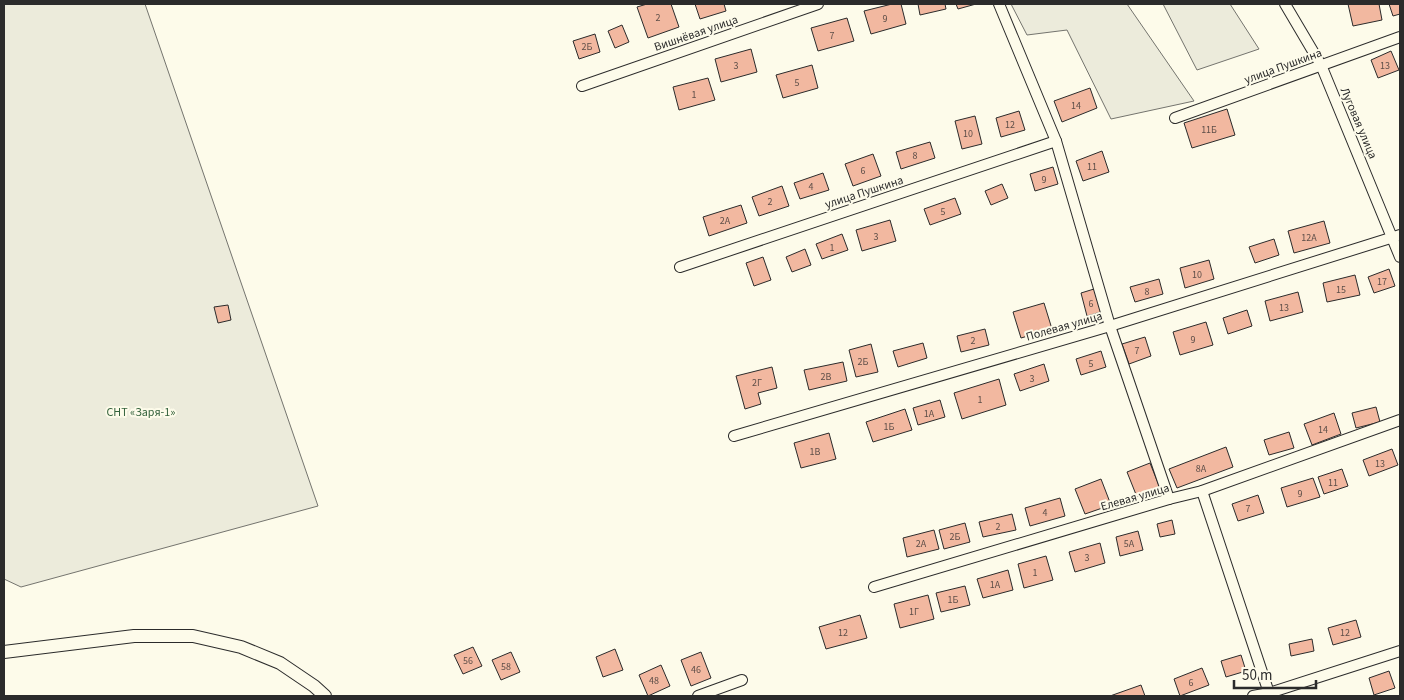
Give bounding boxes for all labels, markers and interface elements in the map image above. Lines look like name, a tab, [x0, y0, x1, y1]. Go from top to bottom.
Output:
street label: Вишнёвая улица	[652, 11, 740, 56]
house number: 2	[656, 11, 661, 25]
house number: 9	[883, 12, 888, 26]
house number: 7	[830, 29, 835, 43]
house number: 2Б	[582, 40, 593, 54]
street label: улица Пушкина	[1242, 45, 1324, 88]
house number: 3	[734, 59, 739, 73]
house number: 13	[1380, 59, 1390, 73]
house number: 5	[795, 76, 800, 90]
street label: Луговая улица	[1336, 85, 1381, 162]
house number: 1	[692, 88, 697, 102]
house number: 14	[1071, 99, 1081, 113]
house number: 12	[1005, 118, 1015, 132]
house number: 11Б	[1201, 123, 1217, 137]
house number: 10	[963, 127, 973, 141]
house number: 8	[913, 149, 918, 163]
house number: 11	[1087, 160, 1097, 174]
house number: 6	[861, 164, 866, 178]
street label: улица Пушкина	[823, 172, 906, 213]
house number: 9	[1042, 173, 1047, 187]
house number: 4	[809, 180, 814, 194]
house number: 2	[768, 195, 773, 209]
house number: 5	[941, 205, 946, 219]
house number: 2А	[720, 214, 731, 228]
house number: 3	[874, 230, 879, 244]
house number: 12А	[1301, 231, 1317, 245]
house number: 1	[830, 241, 835, 255]
house number: 10	[1192, 268, 1202, 282]
house number: 17	[1377, 275, 1387, 289]
house number: 15	[1336, 283, 1346, 297]
house number: 8	[1145, 285, 1150, 299]
house number: 6	[1089, 297, 1094, 311]
house number: 13	[1279, 301, 1289, 315]
street label: Полевая улица	[1024, 307, 1104, 346]
house number: 9	[1191, 333, 1196, 347]
house number: 2	[971, 334, 976, 348]
house number: 7	[1135, 344, 1140, 358]
house number: 2Б	[858, 355, 869, 369]
house number: 5	[1089, 357, 1094, 371]
house number: 2В	[821, 370, 832, 384]
house number: 3	[1030, 372, 1035, 386]
house number: 2Г	[752, 376, 762, 390]
house number: 1	[978, 393, 983, 407]
park label: СНТ «Заря-1»	[107, 404, 175, 421]
house number: 1А	[924, 407, 935, 421]
house number: 1Б	[884, 420, 895, 434]
house number: 14	[1318, 423, 1328, 437]
house number: 1В	[810, 445, 821, 459]
house number: 13	[1375, 457, 1385, 471]
house number: 8А	[1196, 462, 1207, 476]
house number: 11	[1328, 476, 1338, 490]
street label: Елевая улица	[1099, 480, 1172, 515]
house number: 9	[1298, 487, 1303, 501]
house number: 7	[1246, 502, 1251, 516]
house number: 4	[1043, 506, 1048, 520]
house number: 2	[996, 520, 1001, 534]
house number: 2Б	[950, 530, 961, 544]
house number: 2А	[916, 537, 927, 551]
house number: 5А	[1124, 537, 1135, 551]
house number: 3	[1085, 551, 1090, 565]
house number: 1	[1033, 566, 1038, 580]
house number: 1А	[990, 578, 1001, 592]
house number: 1Б	[948, 593, 959, 607]
house number: 1Г	[909, 605, 919, 619]
house number: 12	[838, 626, 848, 640]
house number: 12	[1340, 626, 1350, 640]
house number: 56	[463, 654, 473, 668]
scale bar	[1234, 658, 1316, 690]
house number: 58	[501, 660, 511, 674]
house number: 46	[691, 663, 701, 677]
text: 50 m	[1242, 665, 1272, 686]
house number: 48	[649, 674, 659, 688]
house number: 6	[1189, 676, 1194, 690]

